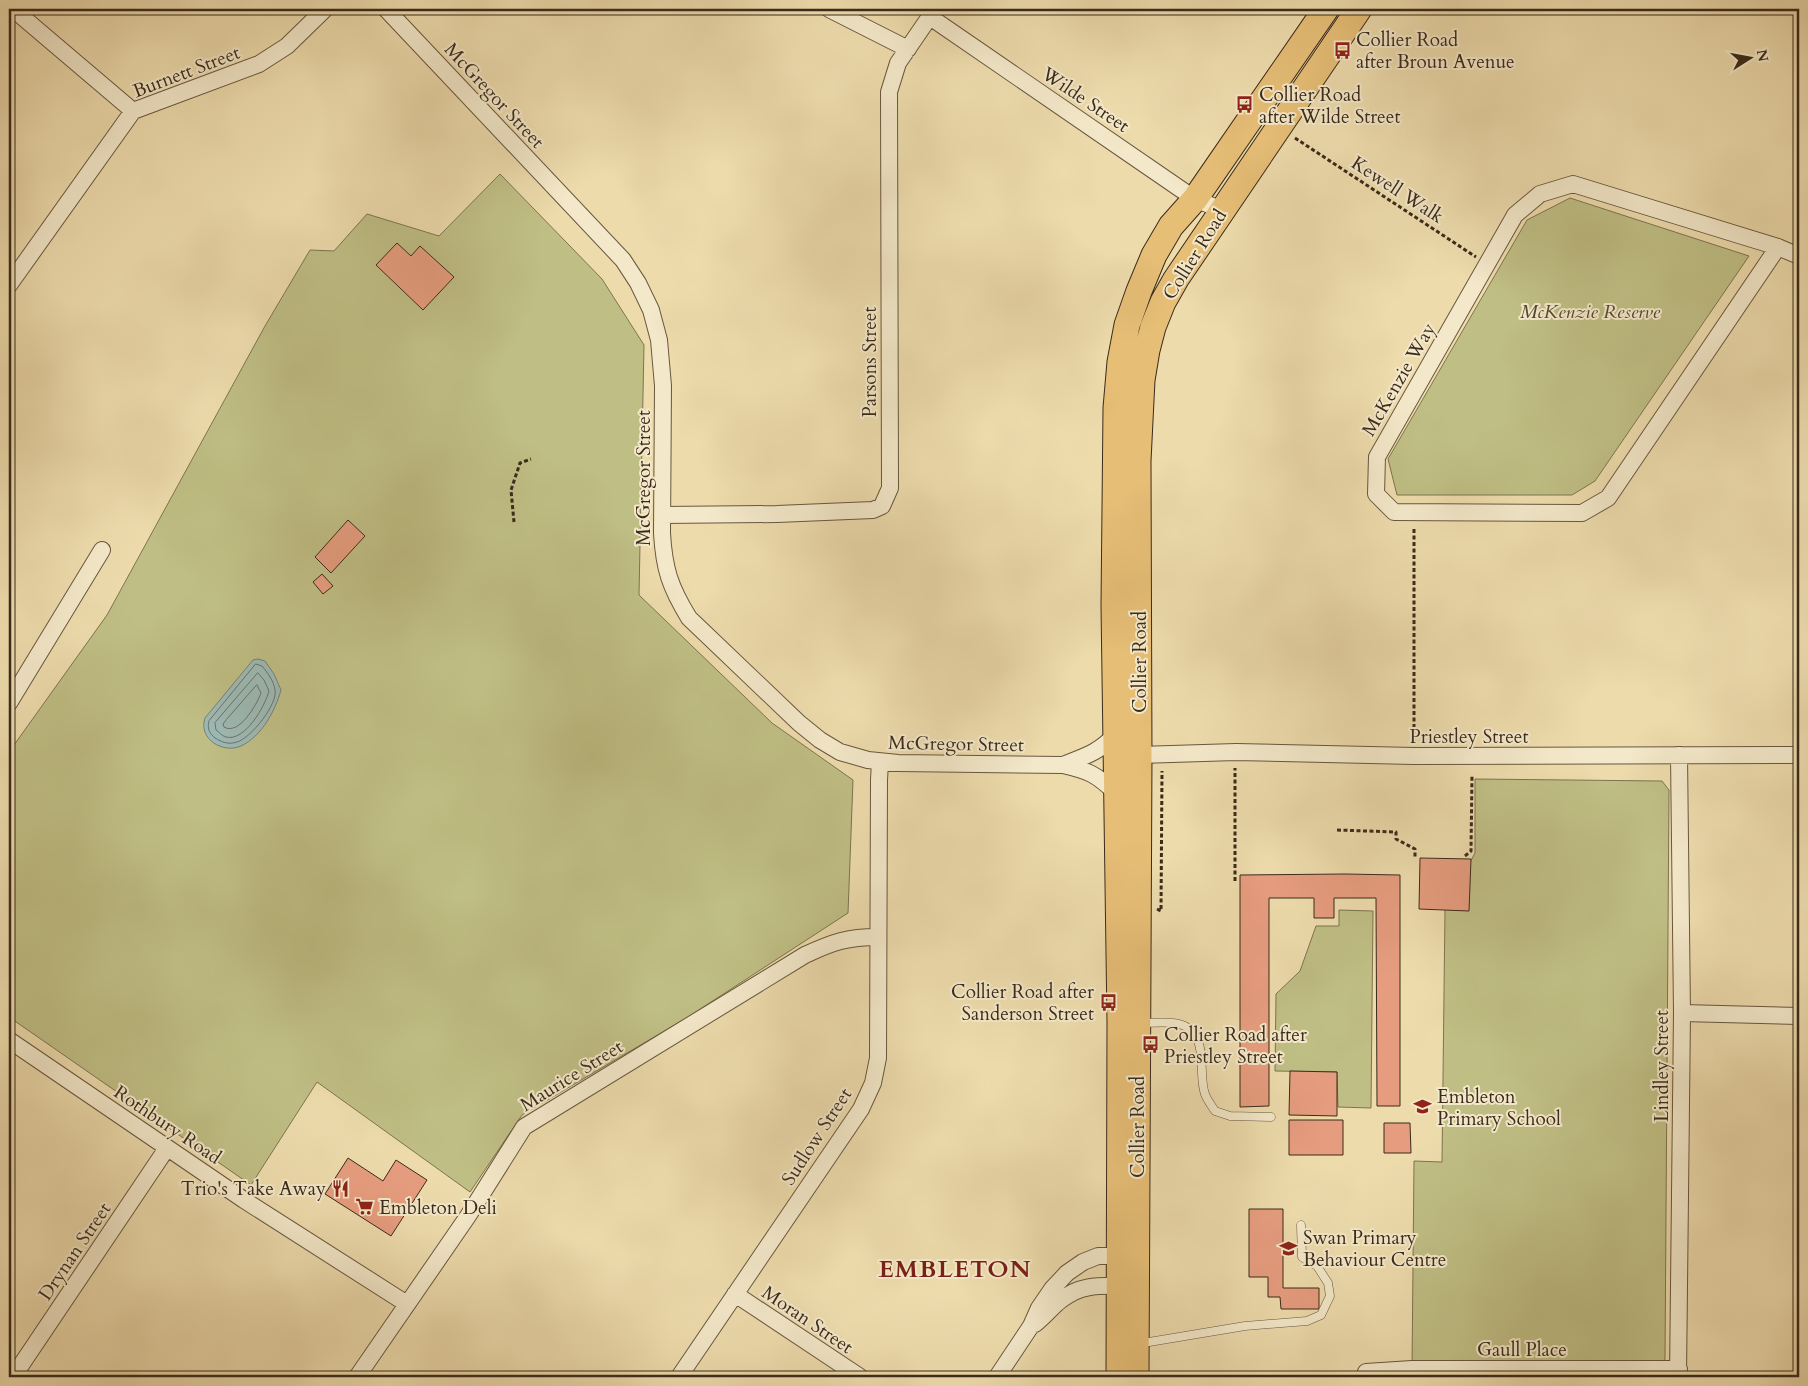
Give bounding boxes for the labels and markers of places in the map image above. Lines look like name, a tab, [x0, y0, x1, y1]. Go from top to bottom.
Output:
place label: Collier Road after Broun Avenue	[1356, 27, 1515, 75]
bus stop icon: Collier Road after Broun Avenue	[1332, 40, 1352, 60]
place label: Collier Road after Wilde Street	[1259, 82, 1400, 130]
bus stop icon: Collier Road after Wilde Street	[1235, 95, 1255, 115]
place label: Collier Road after Sanderson Street	[951, 979, 1094, 1027]
bus stop icon: Collier Road after Sanderson Street	[1098, 992, 1118, 1012]
place label: Collier Road after Priestley Street	[1164, 1022, 1307, 1070]
bus stop icon: Collier Road after Priestley Street	[1140, 1035, 1160, 1055]
place label: Embleton Primary School	[1437, 1084, 1561, 1132]
school or university icon: Embleton Primary School	[1413, 1097, 1433, 1117]
place label: Trio's Take Away	[181, 1176, 326, 1202]
restaurant icon: Trio's Take Away	[330, 1178, 350, 1198]
place label: Embleton Deli	[379, 1195, 497, 1221]
supermarket icon: Embleton Deli	[355, 1197, 375, 1217]
place label: Swan Primary Behaviour Centre	[1303, 1225, 1446, 1273]
school or university icon: Swan Primary Behaviour Centre	[1279, 1238, 1299, 1258]

